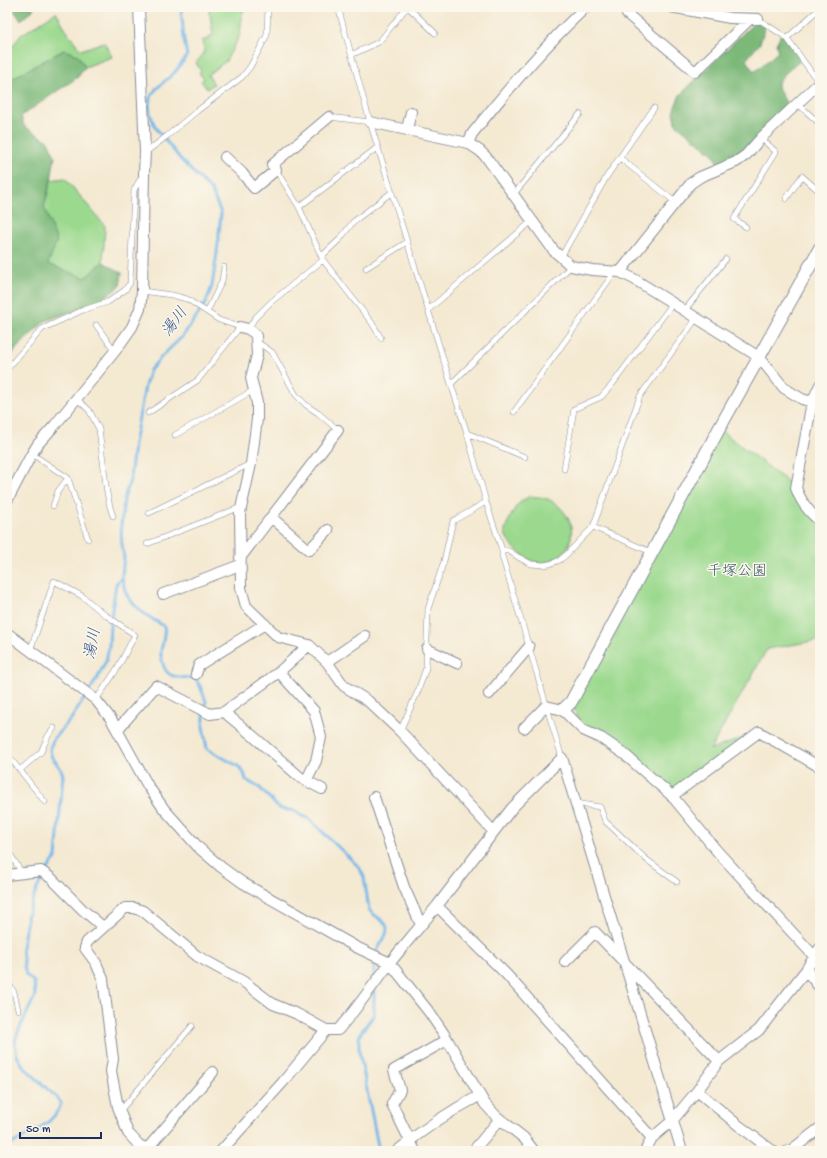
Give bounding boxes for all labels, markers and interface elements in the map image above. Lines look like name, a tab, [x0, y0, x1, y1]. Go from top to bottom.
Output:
water label: 湯川	[158, 304, 193, 342]
park label: 千塚公園	[707, 563, 767, 581]
water label: 湯川	[81, 626, 106, 662]
scale bar	[20, 1114, 101, 1140]
text: 50 m	[26, 1123, 51, 1137]

